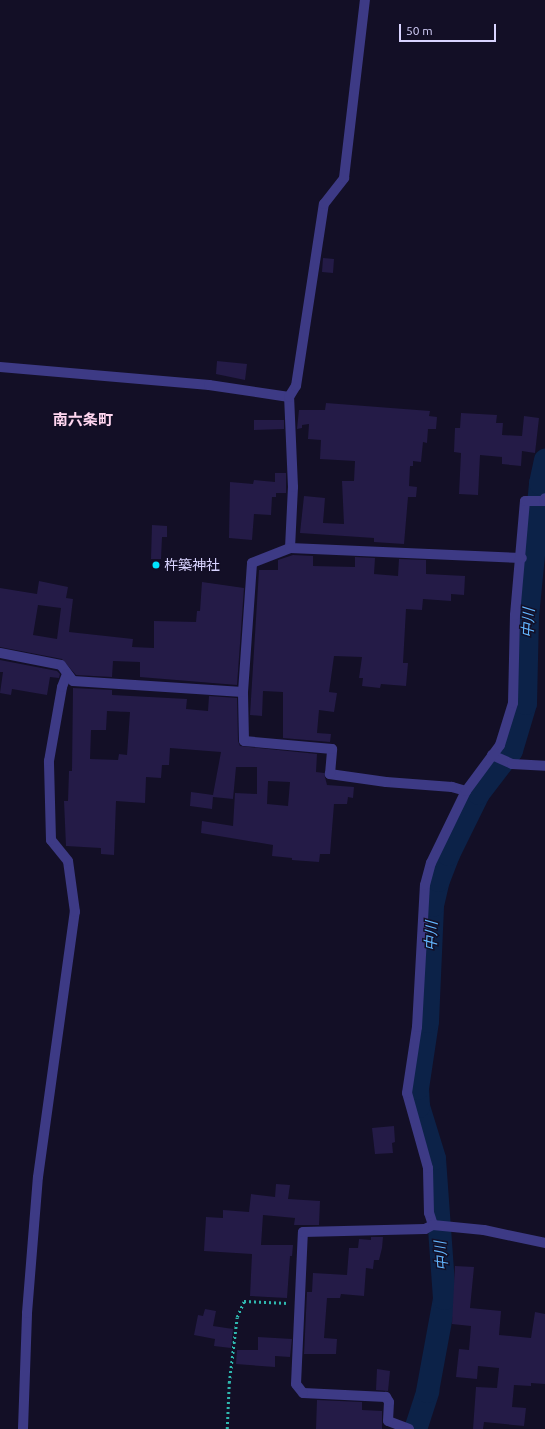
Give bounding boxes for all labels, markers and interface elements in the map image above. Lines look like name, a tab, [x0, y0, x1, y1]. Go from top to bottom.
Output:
scale bar	[401, 16, 498, 42]
text: 50 m	[406, 24, 433, 37]
district label: 南六条町	[53, 411, 113, 429]
place label: 杵築神社	[164, 557, 220, 573]
marker: 杵築神社	[151, 560, 161, 570]
water label: 中川	[518, 608, 538, 638]
water label: 中川	[421, 921, 441, 951]
water label: 中川	[431, 1240, 451, 1272]

